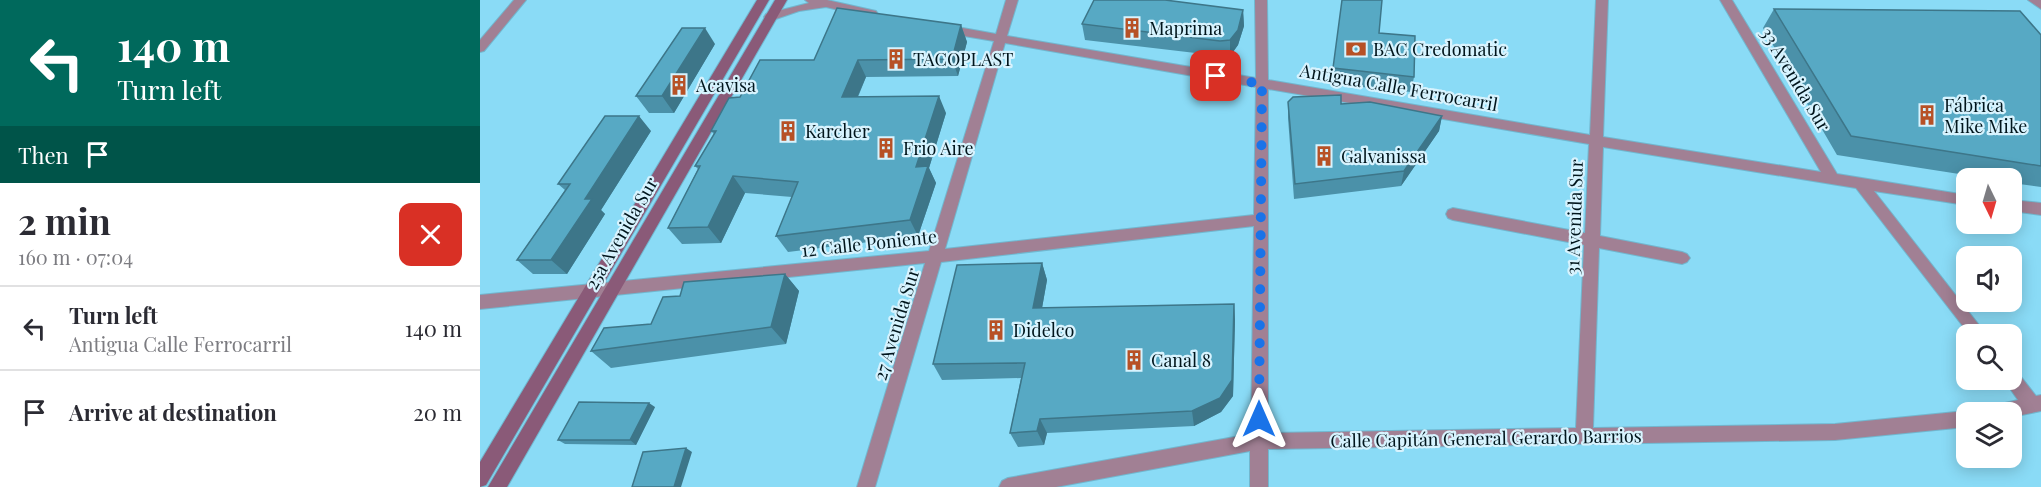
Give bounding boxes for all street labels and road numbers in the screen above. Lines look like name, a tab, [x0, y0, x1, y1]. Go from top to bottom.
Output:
street label: 33 Avenida Sur	[1756, 23, 1836, 135]
street label: Antigua Calle Ferrocarril	[1297, 58, 1500, 116]
street label: 31 Avenida Sur	[1560, 159, 1588, 275]
street label: 25a Avenida Sur	[579, 173, 663, 293]
street label: 12 Calle Poniente	[800, 224, 938, 262]
street label: 27 Avenida Sur	[867, 265, 925, 383]
street label: Calle Capitán General Gerardo Barrios	[1330, 423, 1642, 453]

